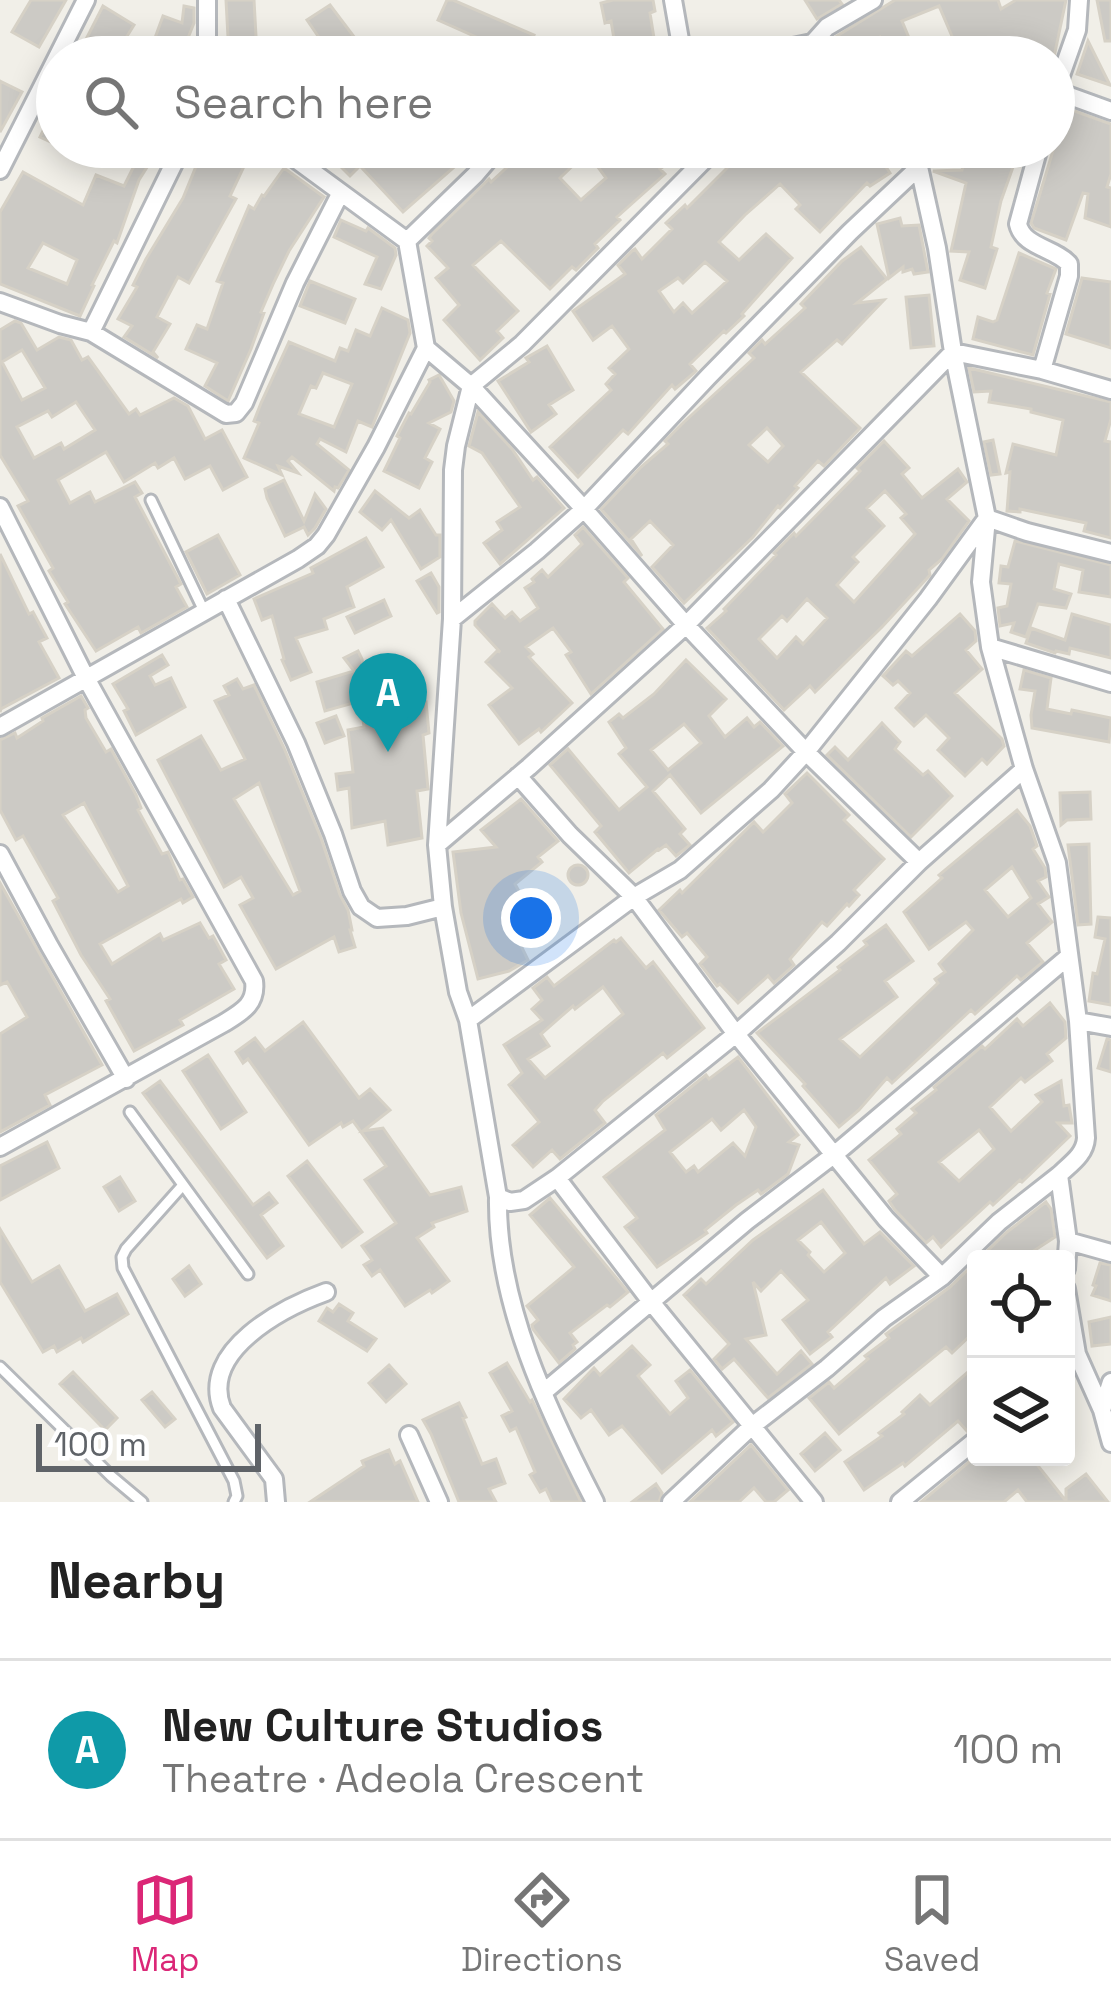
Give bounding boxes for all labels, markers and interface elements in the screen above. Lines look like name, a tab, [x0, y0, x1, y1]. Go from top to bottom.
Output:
search box	[36, 36, 1075, 168]
icon: search	[78, 69, 144, 135]
text: Search here	[174, 74, 433, 131]
pin: A	[349, 653, 427, 752]
your location	[501, 888, 561, 948]
map controls	[967, 1250, 1075, 1466]
button: locate	[967, 1250, 1075, 1358]
button: layers	[967, 1358, 1075, 1466]
scale bar	[36, 1418, 261, 1471]
text: 100 m	[54, 1424, 147, 1466]
text: Nearby	[48, 1548, 225, 1613]
text: New Culture Studios	[162, 1697, 603, 1754]
text: A	[75, 1725, 99, 1774]
text: 100 m	[953, 1725, 1063, 1774]
text: Theatre · Adeola Crescent	[162, 1754, 644, 1803]
tab: Map	[131, 1867, 199, 1981]
tab: Directions	[461, 1867, 623, 1981]
tab: Saved	[884, 1867, 980, 1981]

